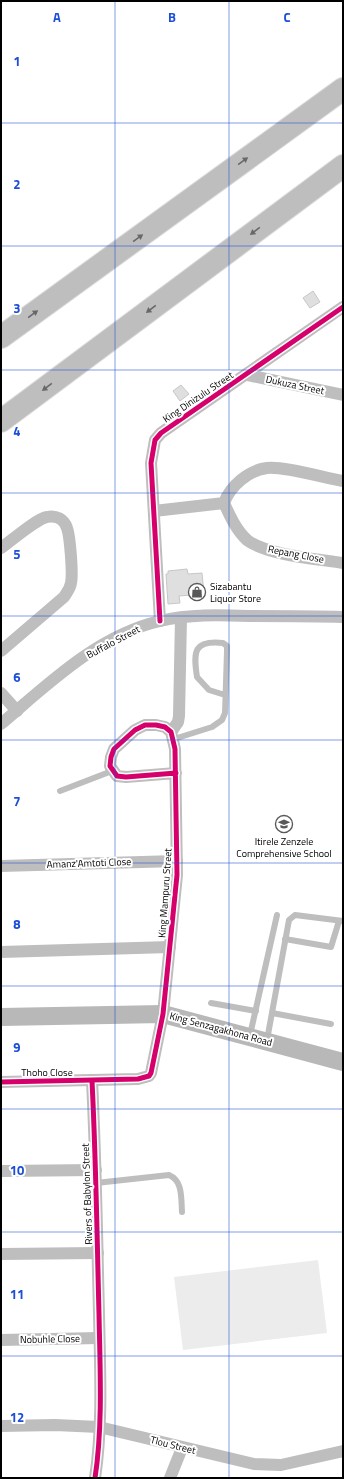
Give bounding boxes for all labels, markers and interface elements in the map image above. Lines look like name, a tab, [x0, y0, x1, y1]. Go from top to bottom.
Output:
text: A	[53, 7, 61, 27]
text: B	[168, 7, 176, 27]
text: C	[283, 7, 291, 27]
text: 1	[13, 51, 21, 71]
one-way arrow	[238, 157, 248, 165]
text: 2	[13, 174, 21, 194]
one-way arrow	[250, 226, 261, 235]
one-way arrow	[133, 234, 143, 242]
text: 3	[13, 298, 21, 318]
one-way arrow	[146, 304, 156, 312]
one-way arrow	[27, 310, 38, 318]
street label: King Dinizulu Street	[160, 368, 237, 426]
street label: Dukuza Street	[264, 371, 326, 399]
one-way arrow	[42, 382, 52, 390]
text: 4	[13, 421, 21, 441]
street label: Repang Close	[267, 541, 325, 567]
text: 5	[13, 544, 21, 564]
place label: Sizabantu Liquor Store	[210, 579, 261, 606]
shop icon: Sizabantu Liquor Store	[187, 582, 207, 602]
street label: Buffalo Street	[84, 621, 143, 662]
text: 6	[13, 667, 21, 687]
text: 7	[13, 791, 21, 811]
school or university icon: Itirele Zenzele Comprehensive School	[274, 814, 294, 834]
place label: Itirele Zenzele Comprehensive School	[236, 834, 332, 861]
street label: King Mampuru Street	[154, 847, 176, 938]
street label: Amanz'Amtoti Close	[46, 854, 132, 872]
text: 8	[13, 914, 21, 934]
street label: King Senzagakhona Road	[168, 1008, 274, 1050]
text: 9	[13, 1037, 21, 1057]
street label: Thoho Close	[21, 1065, 73, 1080]
street label: Rivers of Babylon Street	[78, 1143, 96, 1245]
text: 10	[10, 1160, 24, 1180]
text: 11	[10, 1284, 24, 1304]
street label: Nobuhle Close	[20, 1331, 80, 1347]
text: 12	[10, 1407, 24, 1427]
street label: Tlou Street	[149, 1432, 198, 1458]

